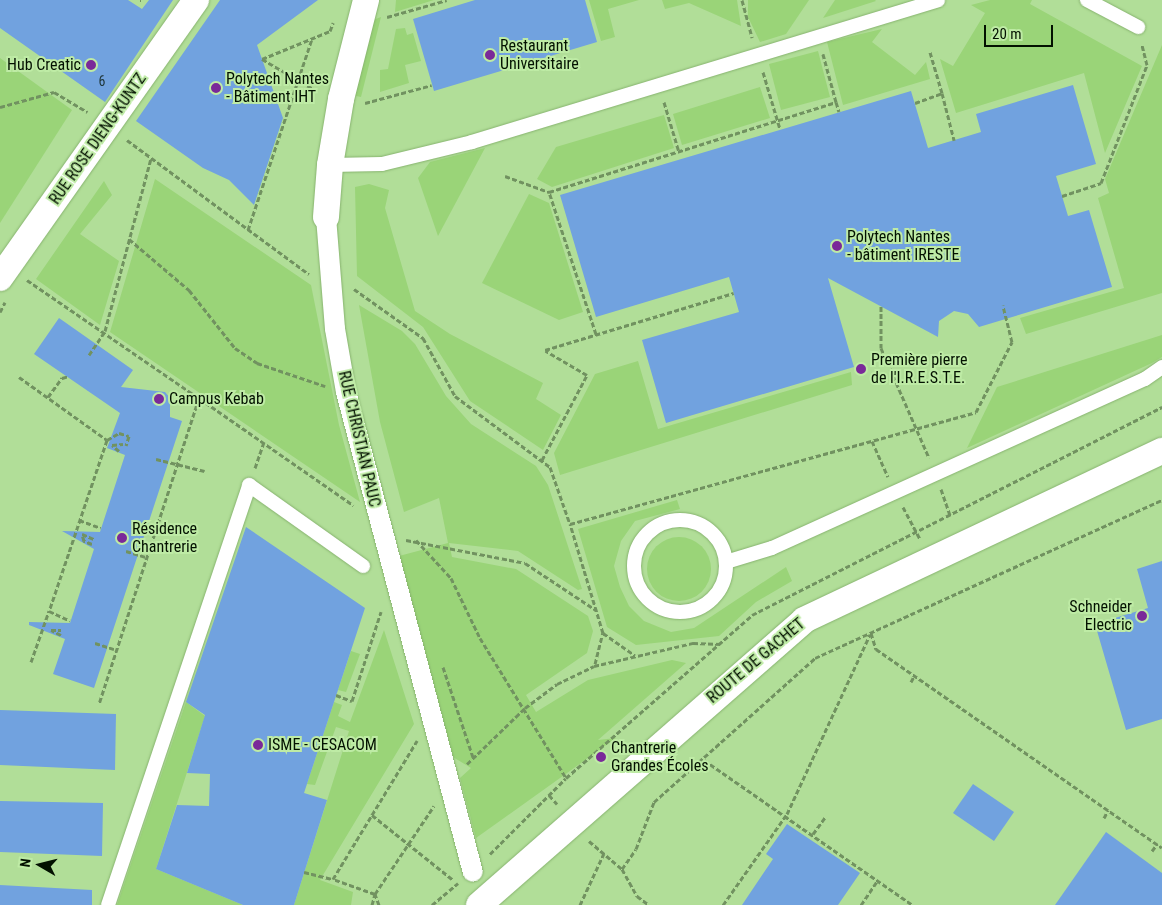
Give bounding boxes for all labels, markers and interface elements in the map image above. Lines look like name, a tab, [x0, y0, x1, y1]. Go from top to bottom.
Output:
scale bar	[987, 15, 1056, 47]
text: 20 m	[992, 25, 1022, 43]
place label: Restaurant Universitaire	[500, 36, 579, 74]
marker: Restaurant Universitaire	[484, 49, 496, 61]
place label: Hub Creatic	[7, 55, 81, 75]
marker: Hub Creatic	[85, 59, 97, 71]
place label: Polytech Nantes - Bâtiment IHT	[226, 69, 329, 107]
street label: RUE ROSE DIENG-KUNTZ	[45, 70, 151, 208]
house number: 6	[99, 73, 105, 89]
marker: Polytech Nantes - Bâtiment IHT	[210, 82, 222, 94]
place label: Polytech Nantes - bâtiment IRESTE	[847, 227, 959, 265]
marker: Polytech Nantes - bâtiment IRESTE	[831, 240, 843, 252]
place label: Première pierre de l'I.R.E.S.T.E.	[871, 350, 967, 388]
marker: Première pierre de l'I.R.E.S.T.E.	[855, 363, 867, 375]
street label: RUE CHRISTIAN PAUC	[334, 369, 384, 509]
place label: Campus Kebab	[169, 389, 264, 409]
marker: Campus Kebab	[153, 393, 165, 405]
place label: Résidence Chantrerie	[132, 519, 197, 557]
marker: Résidence Chantrerie	[116, 532, 128, 544]
place label: Schneider Electric	[1069, 597, 1132, 635]
marker: Schneider Electric	[1136, 610, 1148, 622]
street label: ROUTE DE GACHET	[703, 614, 809, 708]
place label: ISME - CESACOM	[268, 735, 377, 755]
place label: Chantrerie Grandes Écoles	[611, 738, 709, 776]
marker: ISME - CESACOM	[252, 739, 264, 751]
marker: Chantrerie Grandes Écoles	[595, 751, 607, 763]
north arrow	[15, 840, 65, 890]
text: N	[17, 858, 34, 868]

